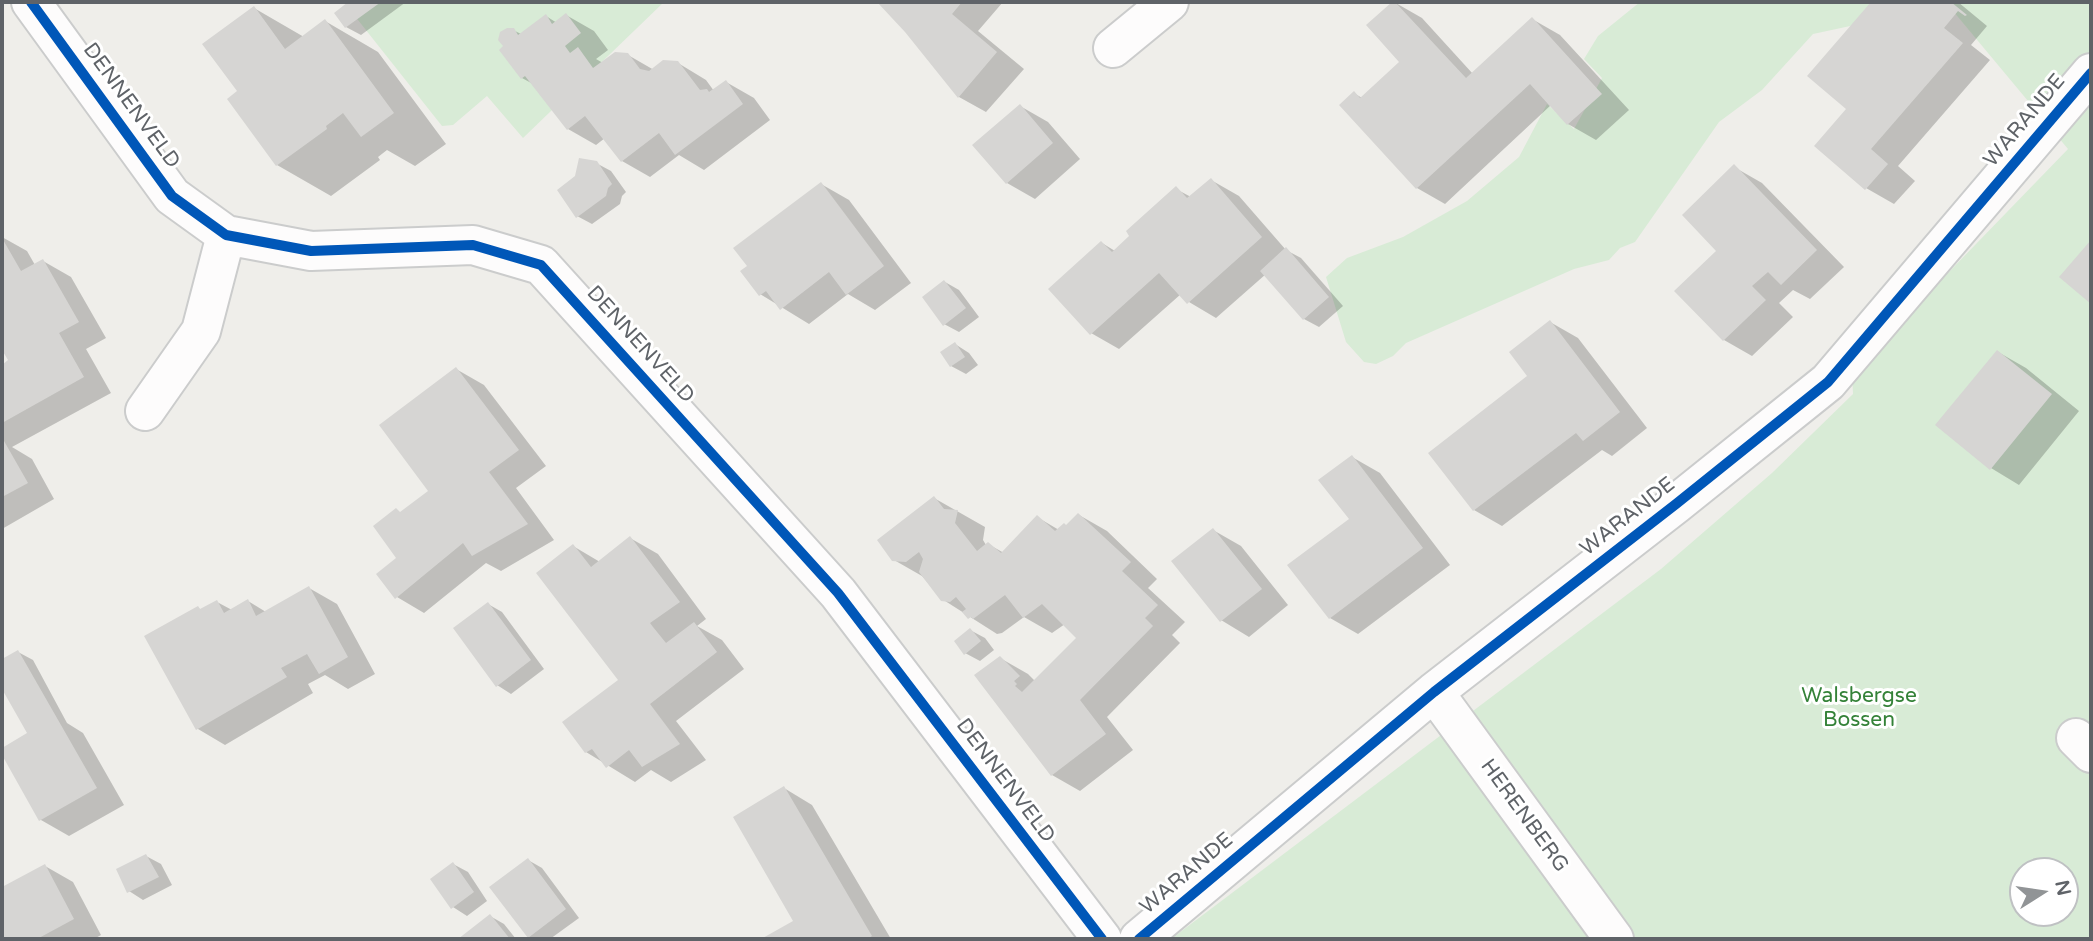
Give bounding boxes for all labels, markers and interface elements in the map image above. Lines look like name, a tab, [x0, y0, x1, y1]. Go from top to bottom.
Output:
street label: DENNENVELD	[77, 38, 185, 174]
street label: WARANDE	[1979, 69, 2071, 173]
street label: DENNENVELD	[581, 281, 699, 409]
street label: WARANDE	[1576, 472, 1680, 562]
park label: Walsbergse Bossen	[1801, 683, 1917, 733]
street label: DENNENVELD	[950, 714, 1060, 848]
street label: HERENBERG	[1475, 755, 1573, 877]
street label: WARANDE	[1135, 828, 1239, 920]
north arrow	[2009, 857, 2079, 927]
text: N	[2050, 878, 2075, 898]

